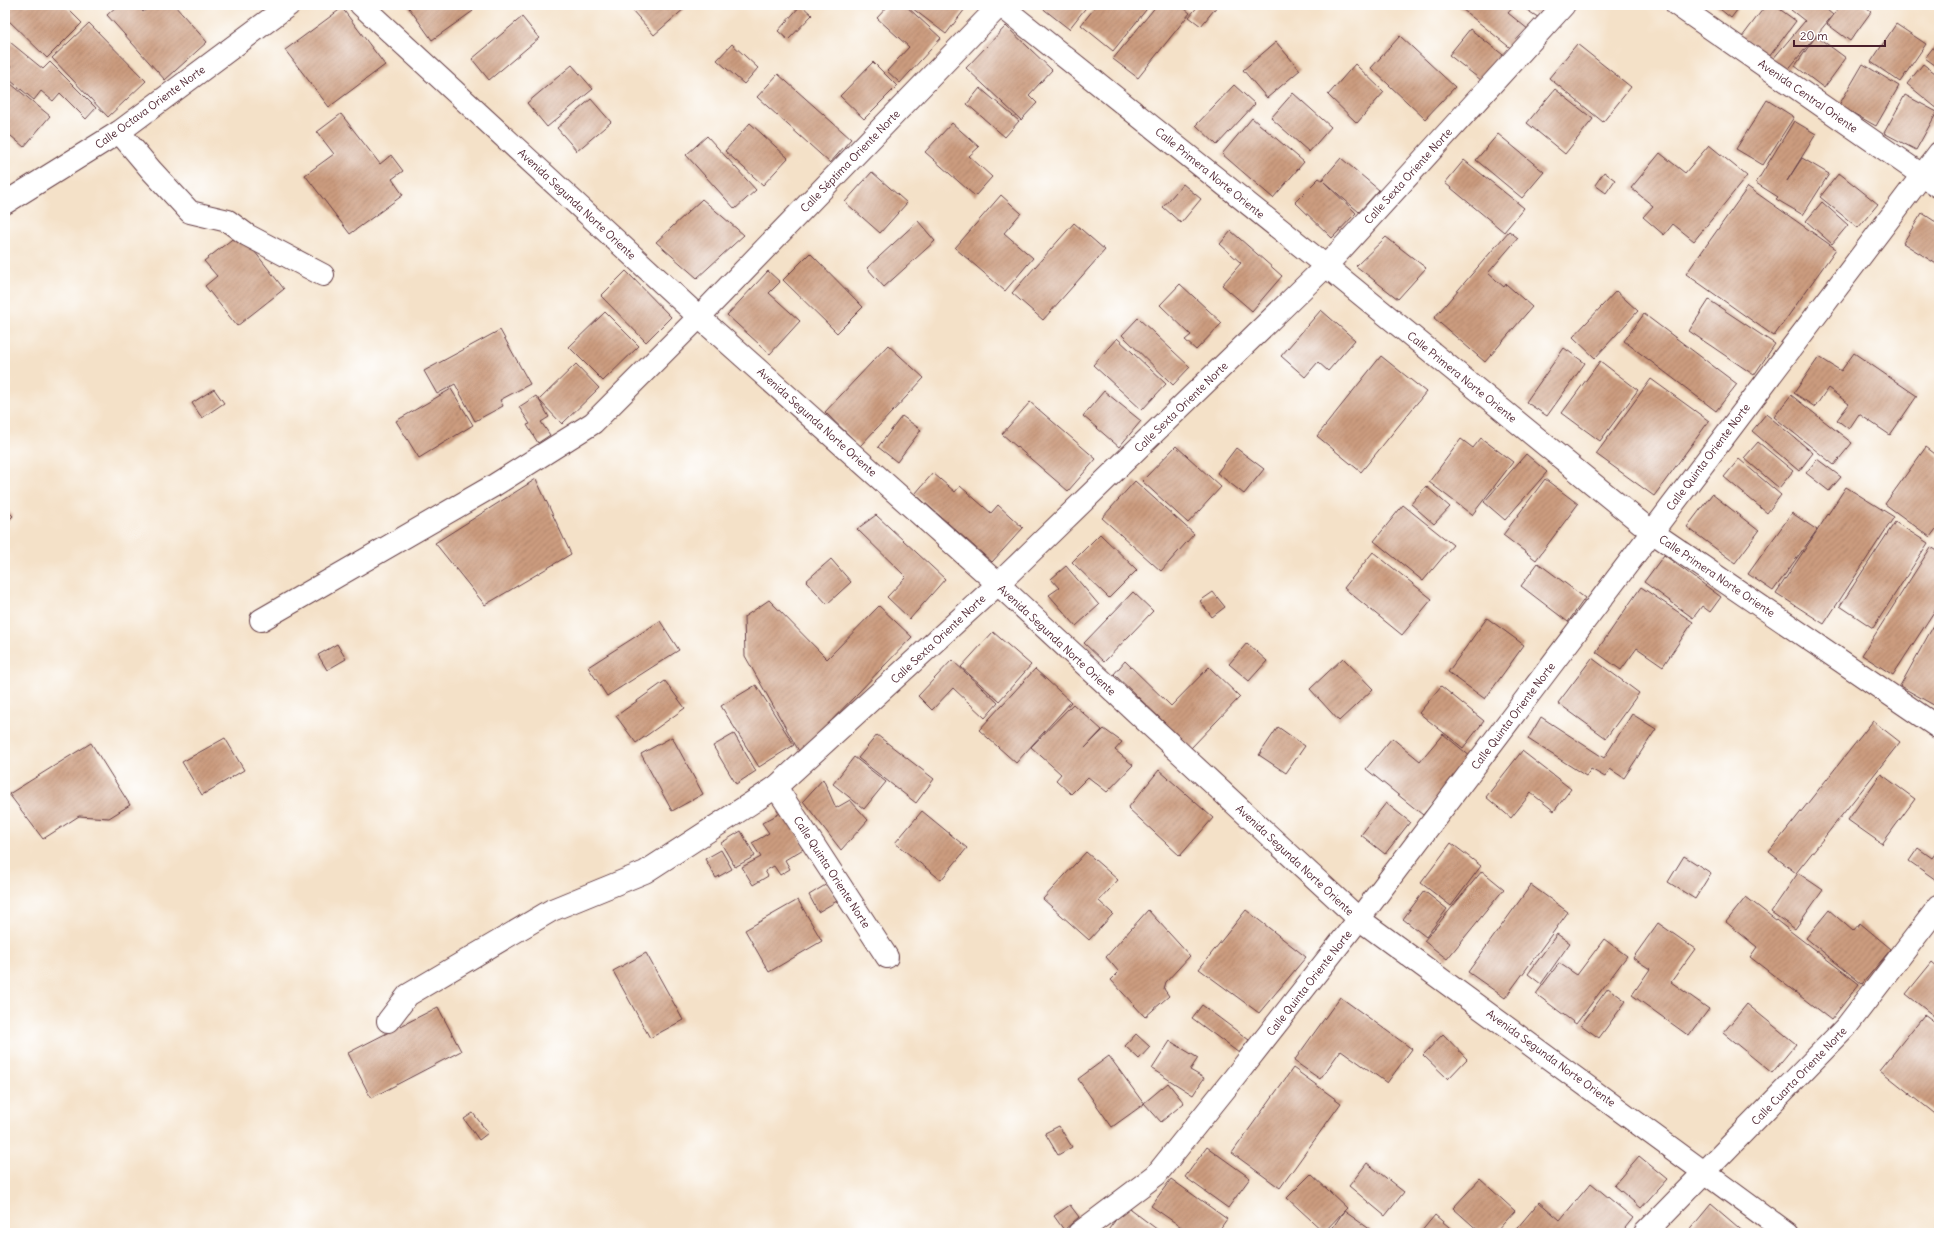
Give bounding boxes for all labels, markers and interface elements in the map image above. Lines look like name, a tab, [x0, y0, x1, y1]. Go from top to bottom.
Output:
scale bar	[1794, 22, 1885, 48]
text: 20 m	[1800, 28, 1828, 43]
street label: Avenida Central Oriente	[1756, 56, 1860, 136]
street label: Calle Octava Oriente Norte	[92, 62, 208, 152]
street label: Calle Séptima Oriente Norte	[797, 107, 903, 215]
street label: Calle Primera Norte Oriente	[1152, 125, 1268, 222]
street label: Calle Sexta Oriente Norte	[1361, 125, 1455, 227]
street label: Avenida Segunda Norte Oriente	[515, 146, 639, 262]
street label: Calle Primera Norte Oriente	[1404, 329, 1520, 426]
street label: Calle Sexta Oriente Norte	[1131, 359, 1231, 455]
street label: Avenida Segunda Norte Oriente	[754, 365, 880, 480]
street label: Calle Quinta Oriente Norte	[1663, 401, 1753, 513]
street label: Calle Primera Norte Oriente	[1656, 532, 1778, 620]
street label: Avenida Segunda Norte Oriente	[995, 582, 1119, 698]
street label: Calle Sexta Oriente Norte	[888, 591, 988, 687]
street label: Calle Quinta Oriente Norte	[1468, 660, 1558, 772]
street label: Avenida Segunda Norte Oriente	[1233, 802, 1357, 918]
street label: Calle Quinta Oriente Norte	[791, 813, 873, 931]
street label: Calle Quinta Oriente Norte	[1263, 927, 1355, 1039]
street label: Avenida Segunda Norte Oriente	[1484, 1006, 1618, 1110]
street label: Calle Cuarta Oriente Norte	[1748, 1024, 1850, 1128]

